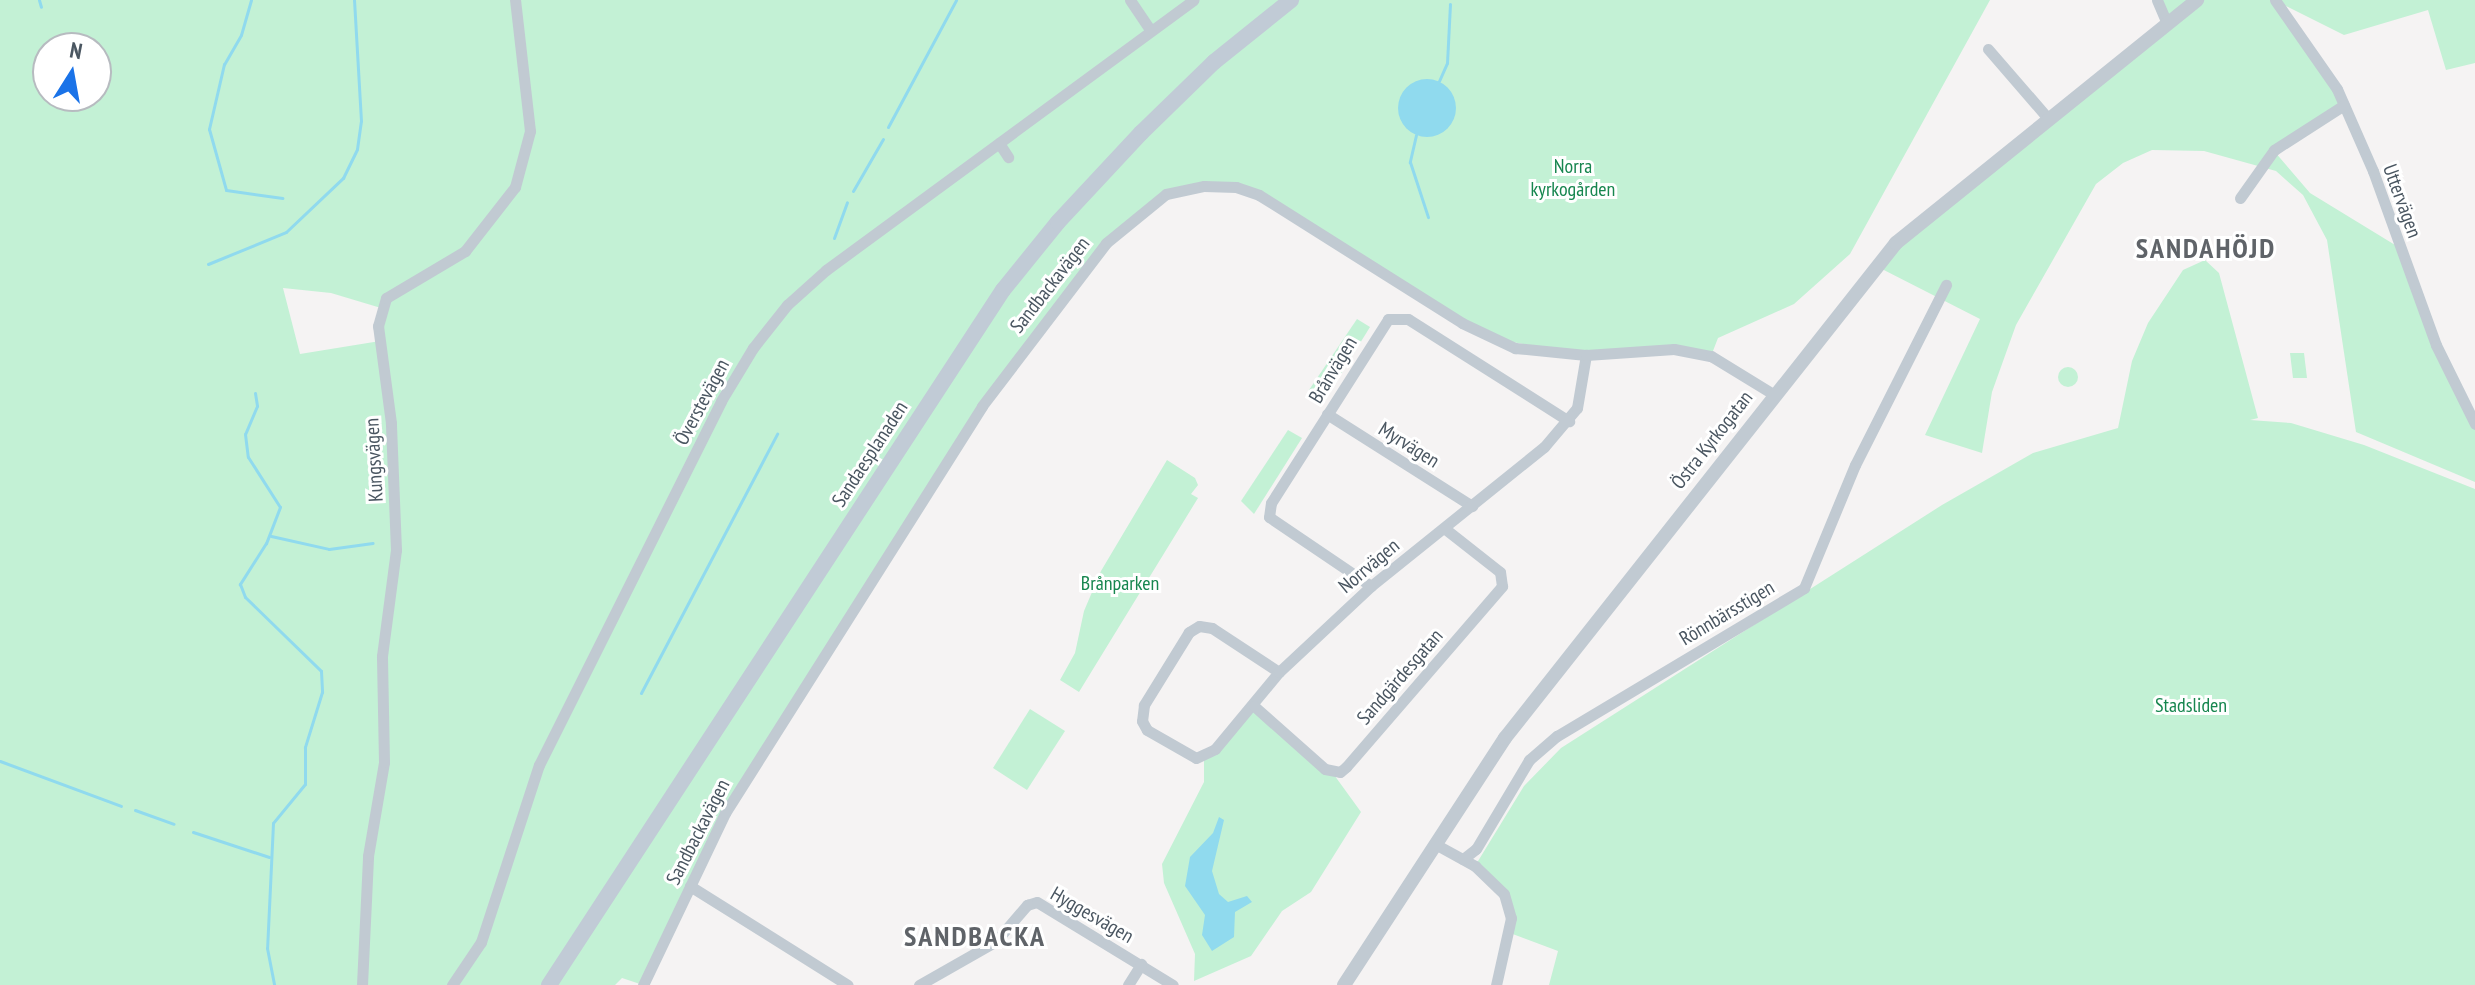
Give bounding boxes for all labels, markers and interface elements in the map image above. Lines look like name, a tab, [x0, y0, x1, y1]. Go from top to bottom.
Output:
north arrow	[32, 32, 112, 112]
text: N	[68, 36, 85, 65]
park label: Norra kyrkogården	[1531, 154, 1615, 201]
street label: Uttervägen	[2378, 161, 2426, 241]
district label: SANDAHÖJD	[2136, 231, 2276, 265]
street label: Sandbackavägen	[1005, 232, 1095, 338]
street label: Brånvägen	[1304, 332, 1362, 408]
street label: Överstevägen	[669, 355, 735, 449]
street label: Östra Kyrkogatan	[1666, 386, 1758, 494]
street label: Sandaesplanaden	[827, 397, 913, 511]
street label: Myrvägen	[1374, 417, 1444, 473]
street label: Kungsvägen	[360, 418, 388, 502]
street label: Norrvägen	[1334, 534, 1404, 598]
park label: Brånparken	[1081, 571, 1159, 595]
street label: Rönnbärsstigen	[1675, 575, 1779, 651]
street label: Sandgärdesgatan	[1352, 624, 1448, 730]
park label: Stadsliden	[2155, 693, 2227, 717]
street label: Sandbackavägen	[661, 775, 735, 889]
street label: Hyggesvägen	[1046, 882, 1138, 948]
district label: SANDBACKA	[904, 919, 1046, 953]

